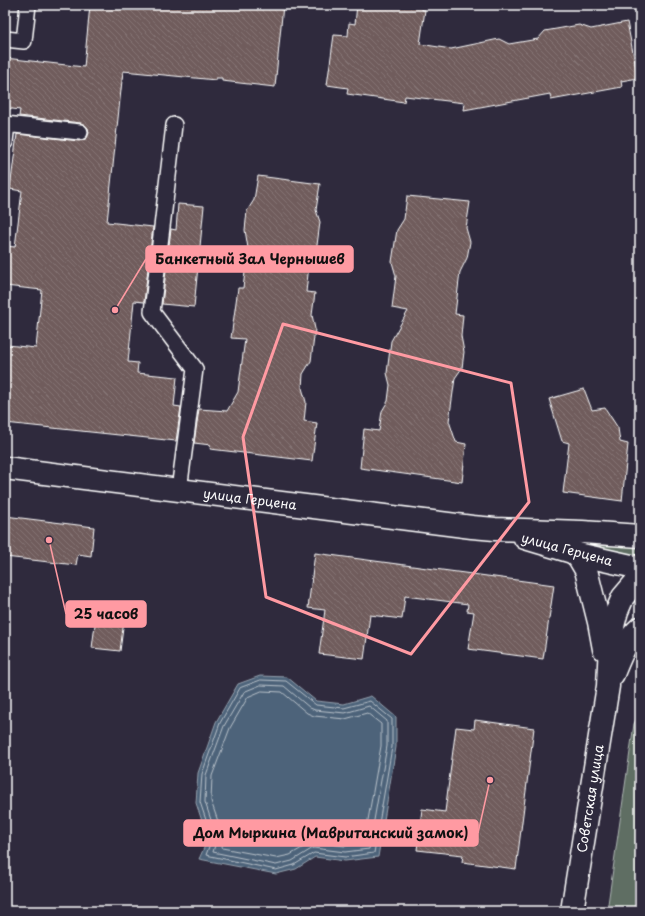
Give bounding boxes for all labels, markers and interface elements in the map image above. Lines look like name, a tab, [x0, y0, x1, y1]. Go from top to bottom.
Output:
callout: Банкетный Зал Чернышев	[146, 246, 353, 272]
text: Банкетный Зал Чернышев	[155, 248, 345, 269]
street label: улица Герцена	[202, 483, 299, 514]
street label: улица Герцена	[519, 527, 616, 570]
callout: 25 часов	[66, 601, 146, 627]
text: 25 часов	[74, 603, 138, 624]
street label: Советская улица	[572, 742, 608, 854]
callout: Дом Мыркина (Мавританский замок)	[184, 820, 478, 846]
text: Дом Мыркина (Мавританский замок)	[192, 822, 469, 843]

